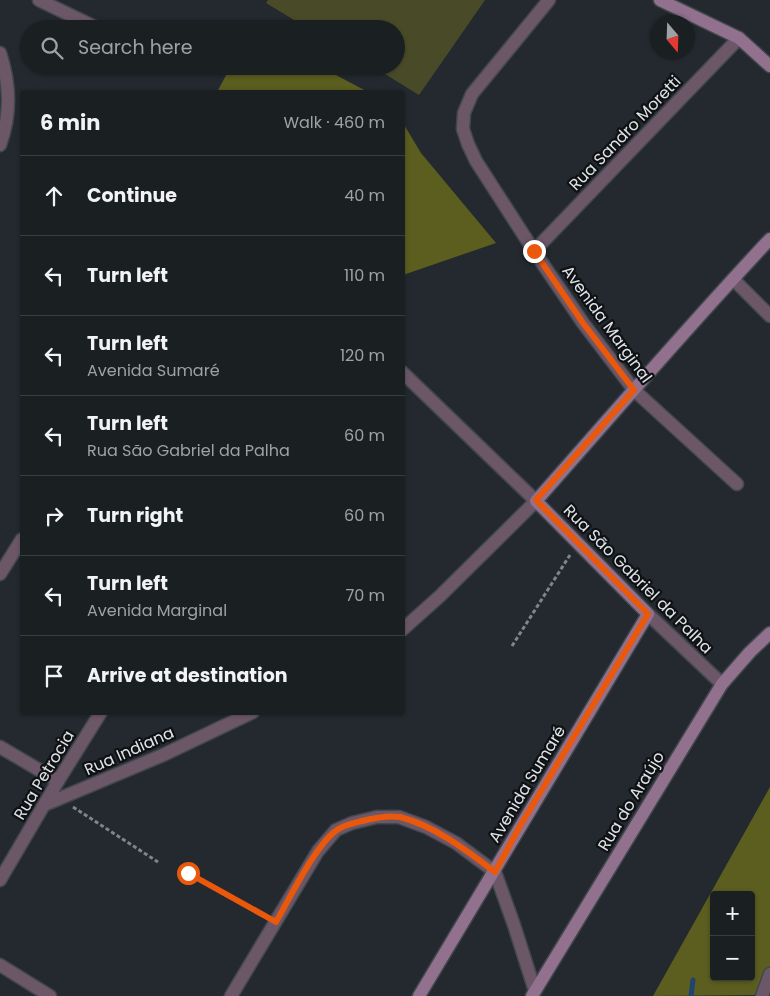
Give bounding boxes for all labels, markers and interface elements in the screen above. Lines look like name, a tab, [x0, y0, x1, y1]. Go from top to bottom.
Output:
north arrow	[650, 15, 695, 60]
search box	[20, 20, 405, 75]
icon: search	[38, 34, 66, 62]
text: Search here	[78, 34, 192, 61]
street label: Rua Sandro Moretti	[564, 70, 686, 196]
text: 6 min	[40, 108, 100, 137]
text: Walk · 460 m	[283, 111, 385, 134]
icon: ahead	[40, 182, 68, 210]
text: Continue	[87, 182, 177, 209]
text: 40 m	[344, 184, 385, 207]
route end	[523, 240, 546, 263]
street label: Avenida Marginal	[557, 261, 657, 387]
icon: left	[40, 262, 68, 290]
text: Turn left	[87, 262, 168, 289]
text: 110 m	[344, 264, 385, 287]
text: Turn left	[87, 330, 168, 357]
icon: left	[40, 342, 68, 370]
text: 120 m	[340, 344, 385, 367]
text: Avenida Sumaré	[87, 359, 220, 382]
text: Turn left	[87, 410, 168, 437]
icon: left	[40, 422, 68, 450]
text: 60 m	[344, 424, 385, 447]
text: Rua São Gabriel da Palha	[87, 439, 290, 462]
street label: Rua São Gabriel da Palha	[558, 499, 718, 659]
icon: right	[40, 502, 68, 530]
text: Turn right	[87, 502, 183, 529]
text: 60 m	[344, 504, 385, 527]
text: Turn left	[87, 570, 168, 597]
icon: left	[40, 582, 68, 610]
text: 70 m	[345, 584, 385, 607]
text: Avenida Marginal	[87, 599, 227, 622]
icon: arrive	[40, 662, 68, 690]
text: Arrive at destination	[87, 662, 288, 689]
street label: Rua Indiana	[81, 721, 177, 781]
street label: Avenida Sumaré	[483, 721, 571, 847]
street label: Rua Petrocia	[8, 726, 80, 824]
street label: Rua do Araújo	[592, 747, 670, 855]
route start	[177, 862, 200, 885]
map controls	[710, 891, 755, 981]
button: +	[710, 891, 755, 936]
button: −	[710, 936, 755, 981]

